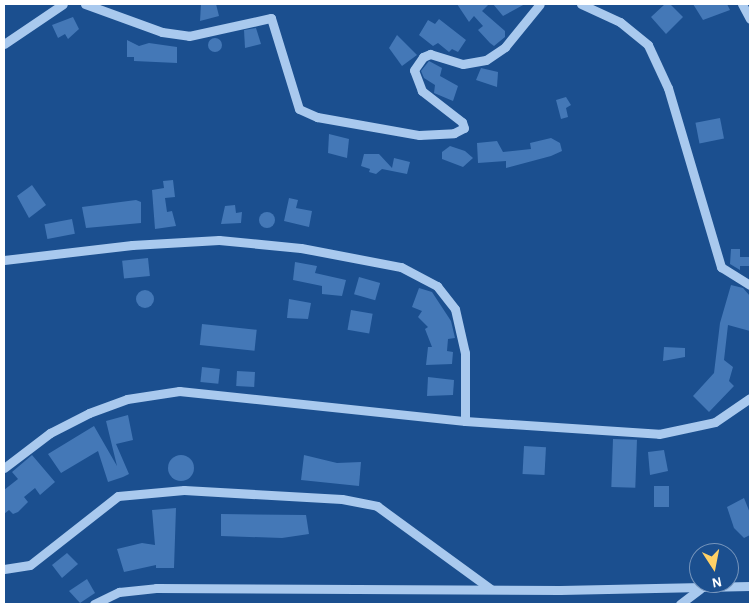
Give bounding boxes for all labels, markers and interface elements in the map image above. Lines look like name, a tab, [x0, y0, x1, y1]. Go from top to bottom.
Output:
north arrow	[689, 543, 739, 593]
text: N	[711, 574, 723, 590]

